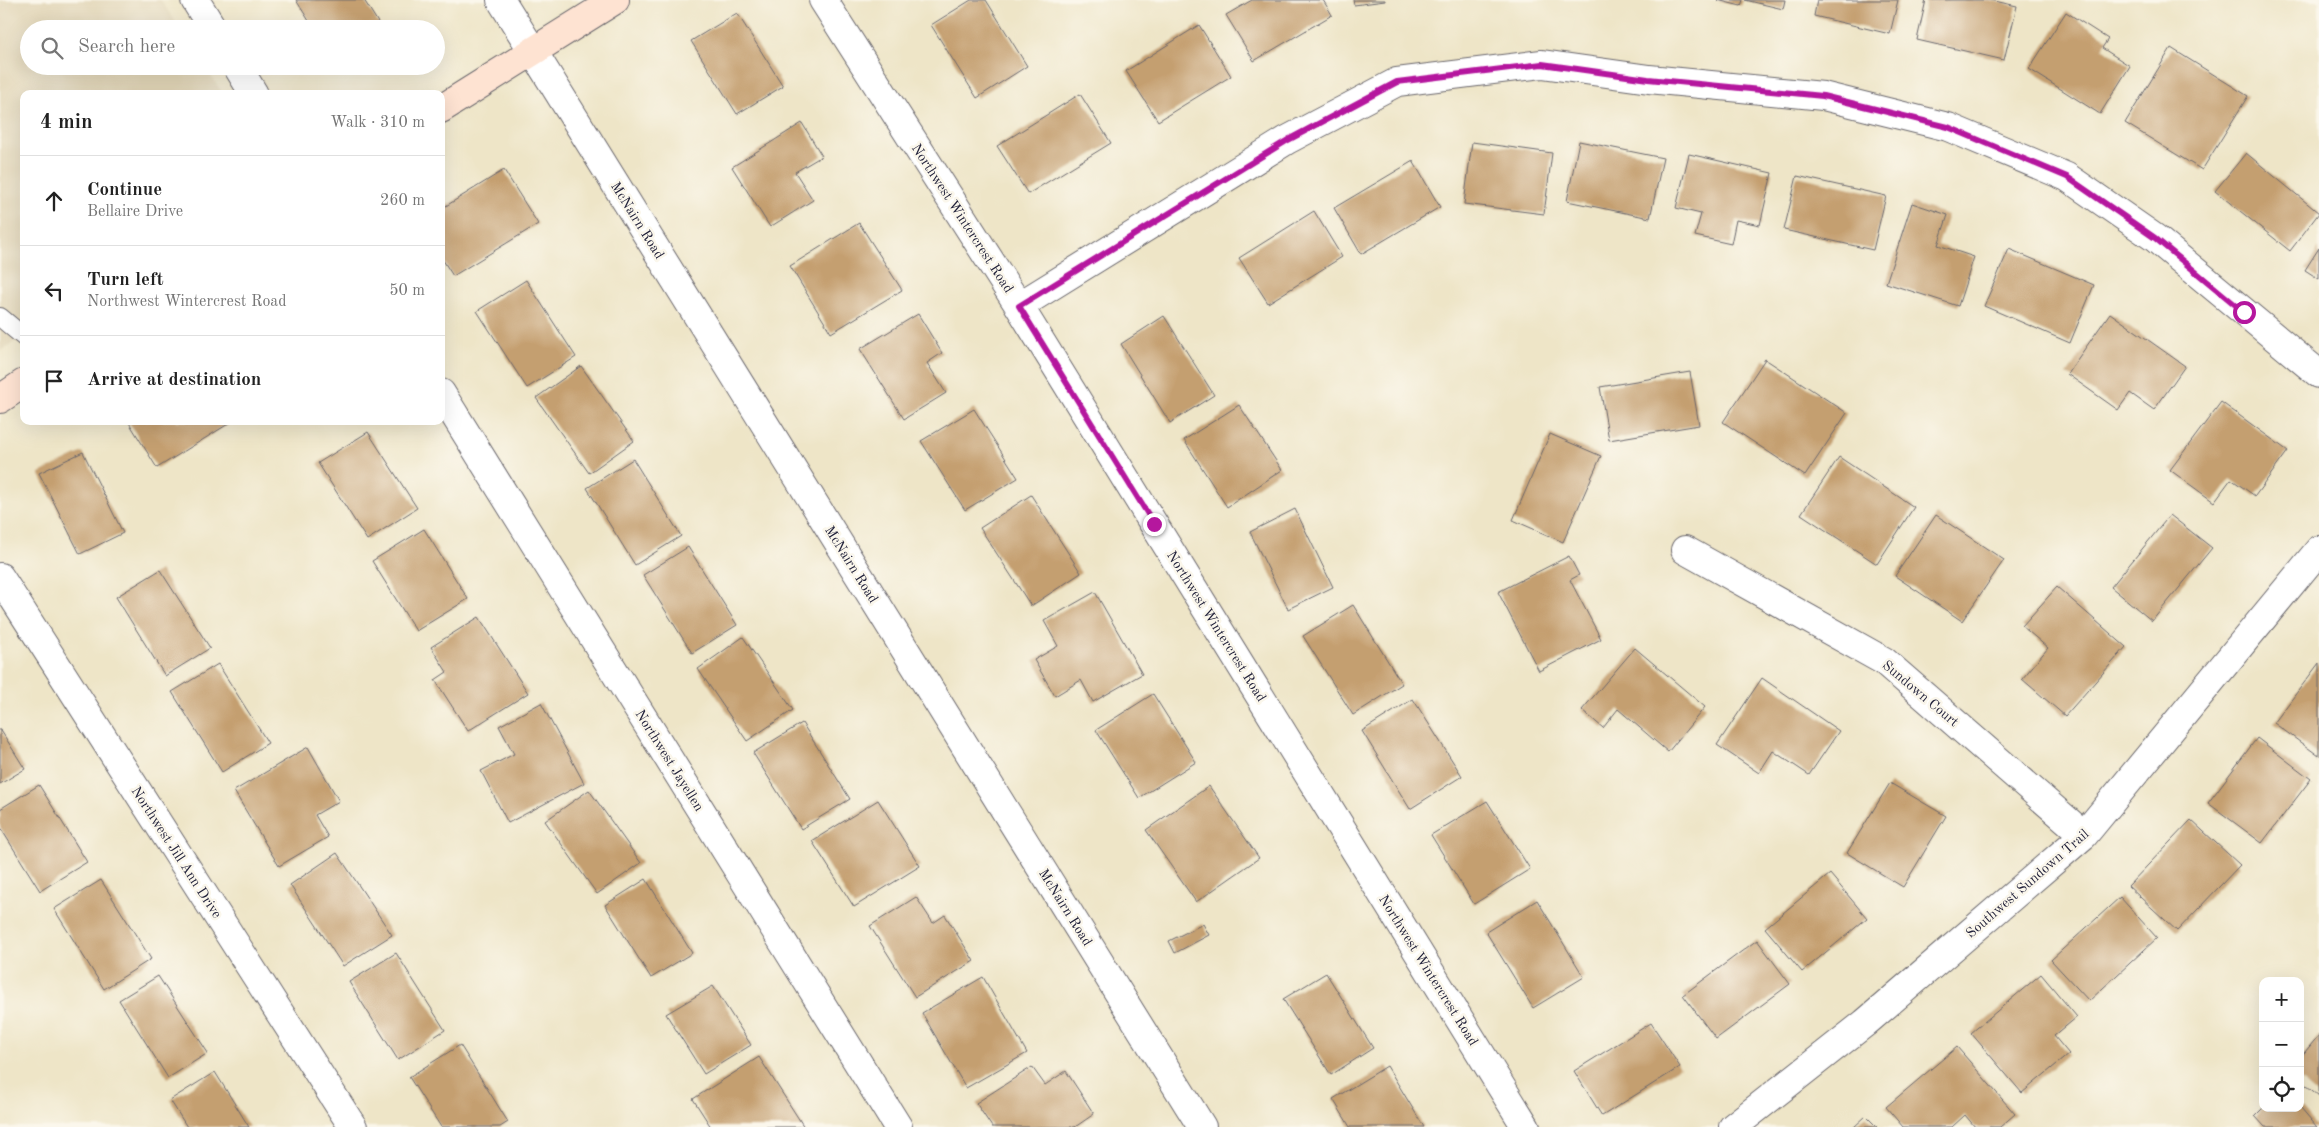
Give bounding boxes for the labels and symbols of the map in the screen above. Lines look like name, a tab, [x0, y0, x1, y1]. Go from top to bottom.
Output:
street label: Northwest Wintercrest Road	[909, 141, 1016, 296]
street label: McNairn Road	[608, 180, 666, 261]
route start	[2233, 301, 2256, 324]
route end	[1143, 513, 1166, 536]
street label: McNairn Road	[822, 524, 880, 605]
street label: Northwest Wintercrest Road	[1164, 549, 1268, 704]
street label: Sundown Court	[1880, 658, 1961, 730]
street label: Northwest Jayellen	[632, 707, 706, 814]
street label: Northwest Jill Ann Drive	[128, 784, 224, 921]
street label: Southwest Sundown Trail	[1964, 827, 2092, 941]
street label: McNairn Road	[1036, 867, 1094, 948]
street label: Northwest Wintercrest Road	[1376, 893, 1480, 1048]

